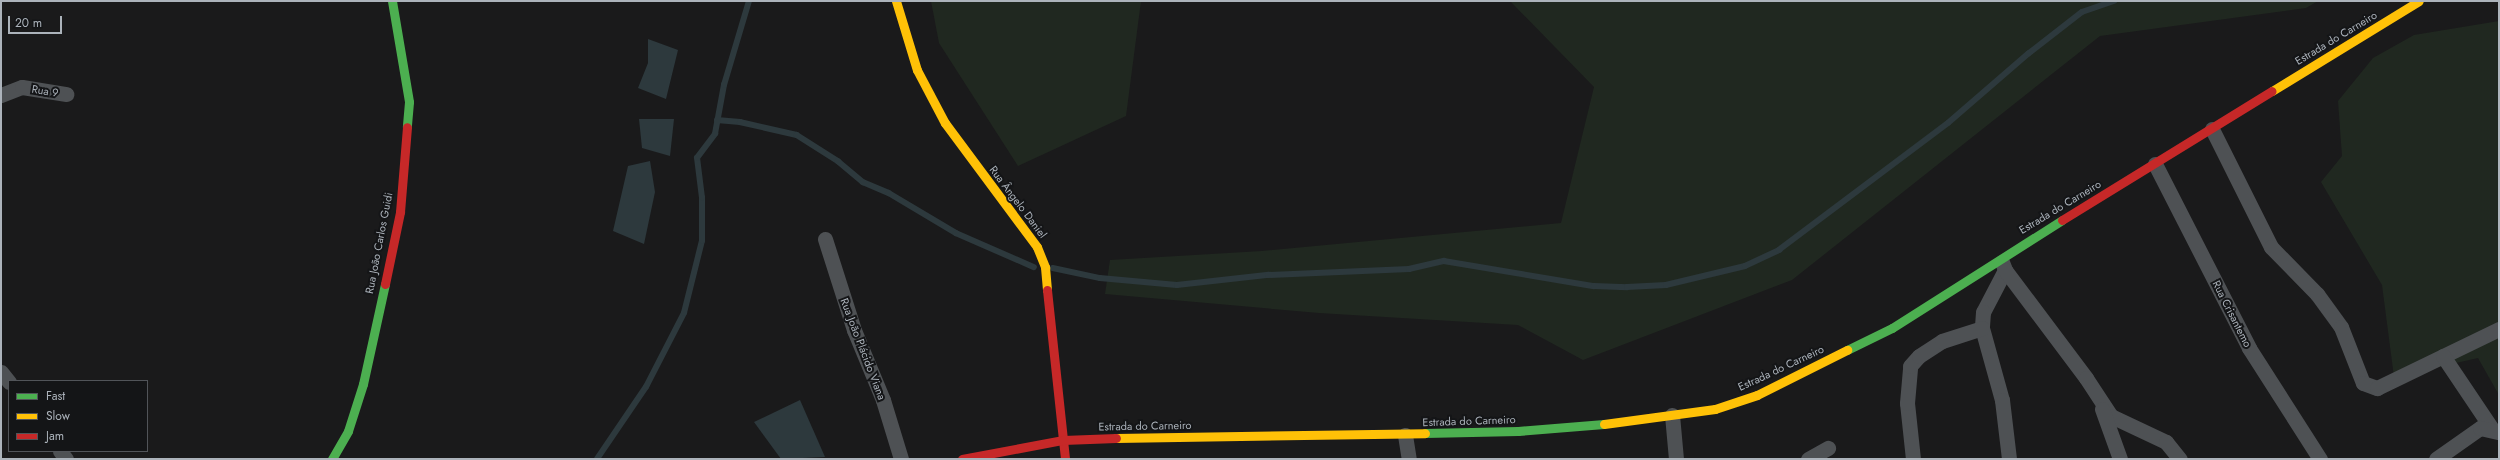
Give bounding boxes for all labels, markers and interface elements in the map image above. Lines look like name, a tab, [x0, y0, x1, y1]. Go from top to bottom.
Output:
scale bar	[10, 8, 64, 34]
street label: Estrada do Carneiro	[2293, 8, 2379, 68]
text: 20 m	[15, 14, 42, 32]
street label: Rua 9	[31, 82, 59, 100]
street label: Rua Ângelo Daniel	[987, 163, 1049, 241]
street label: Estrada do Carneiro	[2017, 177, 2103, 237]
street label: Rua João Carlos Guidi	[363, 191, 395, 295]
street label: Rua Crisantemo	[2210, 278, 2254, 350]
street label: Rua João Plácido Viana	[838, 296, 888, 402]
street label: Estrada do Carneiro	[1736, 342, 1826, 394]
legend	[8, 380, 148, 452]
text: Fast	[46, 387, 65, 405]
text: Slow	[46, 407, 70, 425]
street label: Estrada do Carneiro	[1422, 413, 1516, 429]
street label: Estrada do Carneiro	[1098, 419, 1192, 433]
text: Jam	[46, 427, 64, 445]

